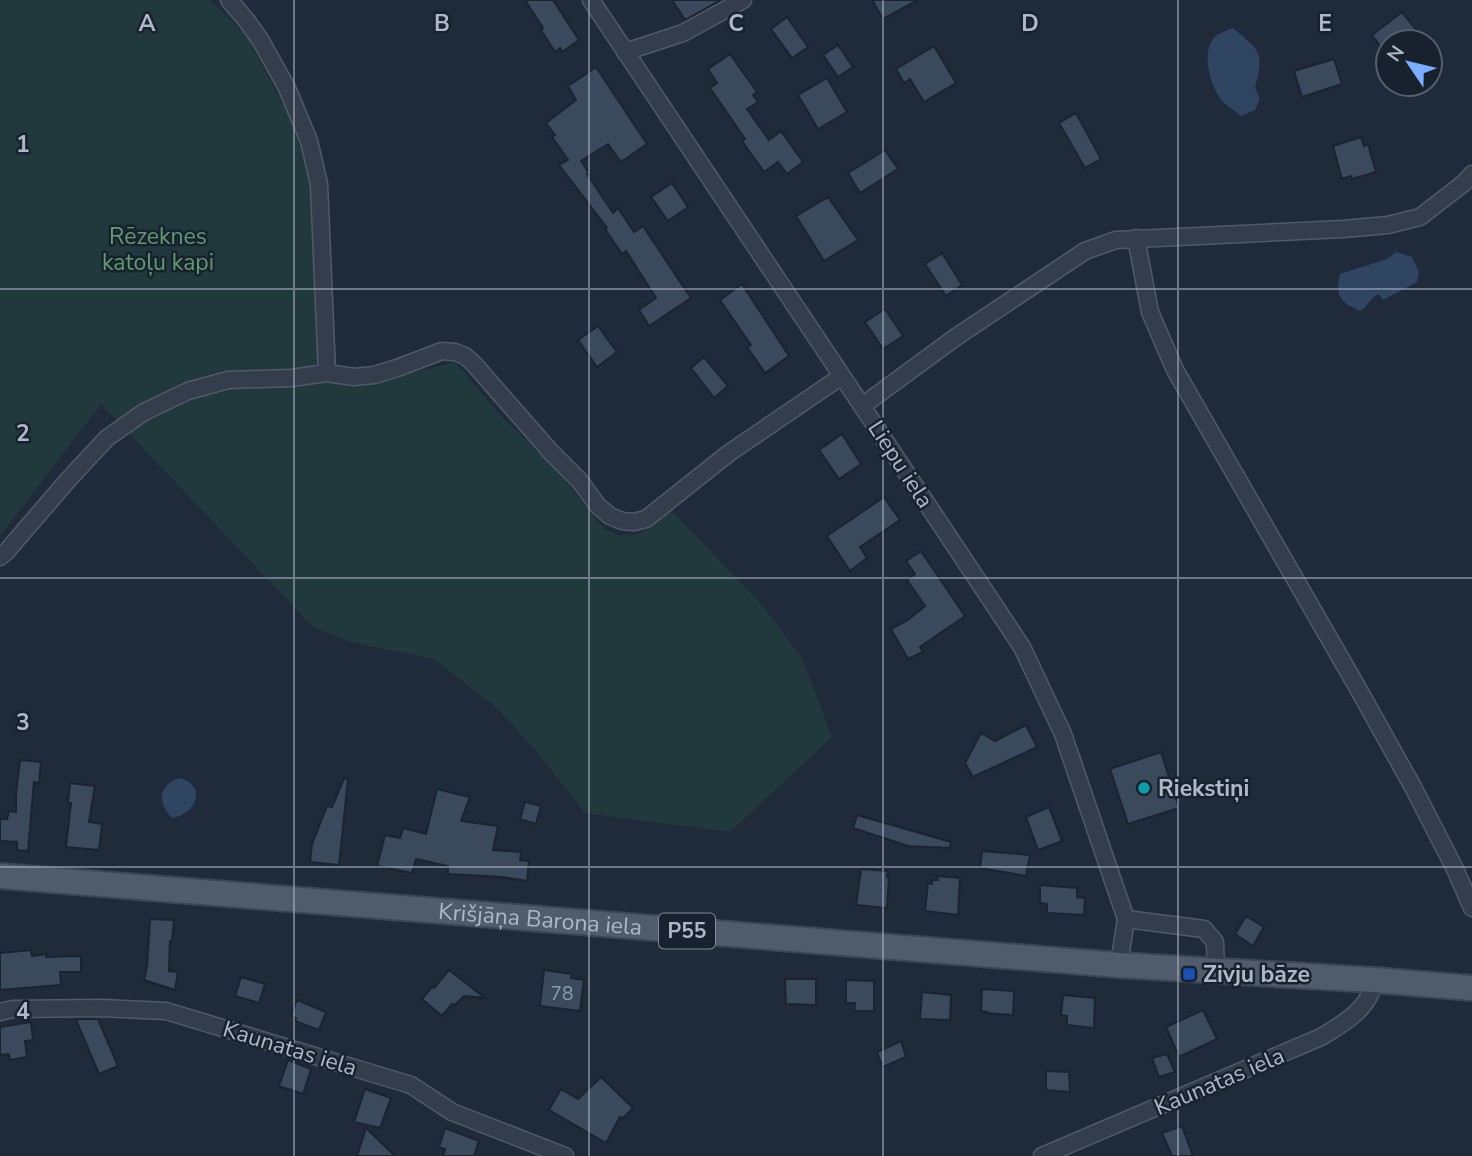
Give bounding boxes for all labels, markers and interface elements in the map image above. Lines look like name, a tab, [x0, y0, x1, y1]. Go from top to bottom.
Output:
text: A	[138, 8, 156, 39]
text: B	[434, 8, 450, 39]
text: C	[728, 8, 744, 39]
text: D	[1021, 8, 1039, 39]
text: E	[1318, 8, 1332, 39]
north arrow	[1374, 28, 1444, 98]
text: N	[1381, 41, 1411, 67]
text: 1	[16, 129, 30, 160]
park label: Rēzeknes katoļu kapi	[102, 221, 214, 278]
street label: Liepu iela	[861, 414, 941, 514]
text: 2	[16, 418, 30, 449]
text: 3	[16, 707, 30, 738]
place label: Riekstiņi	[1158, 773, 1249, 804]
marker: Riekstiņi	[1136, 780, 1152, 796]
street label: Krišjāņa Barona iela	[437, 896, 643, 943]
road number: P55	[659, 914, 715, 948]
place label: Zivju bāze	[1203, 959, 1310, 990]
marker: Zivju bāze	[1181, 966, 1197, 982]
house number: 78	[551, 981, 573, 1007]
text: 4	[16, 996, 30, 1027]
street label: Kaunatas iela	[219, 1013, 361, 1084]
street label: Kaunatas iela	[1149, 1040, 1289, 1123]

